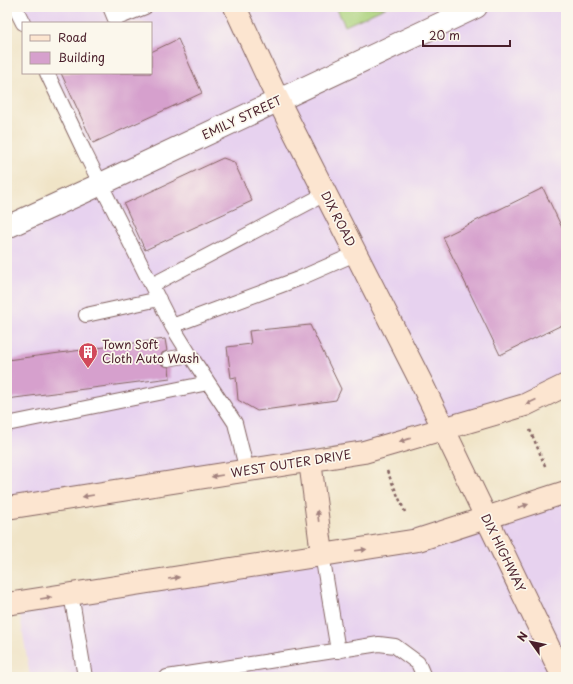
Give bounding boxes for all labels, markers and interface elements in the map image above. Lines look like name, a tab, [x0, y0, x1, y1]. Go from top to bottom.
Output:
legend	[22, 22, 152, 74]
scale bar	[423, 22, 510, 48]
text: 20 m	[429, 26, 460, 44]
text: Road	[58, 28, 87, 46]
text: Building	[58, 48, 105, 66]
street label: EMILY STREET	[199, 90, 285, 143]
street label: DIX ROAD	[317, 188, 361, 250]
place label: Town Soft Cloth Auto Wash	[102, 335, 199, 367]
building icon: Town Soft Cloth Auto Wash	[77, 341, 99, 369]
one-way arrow	[525, 399, 537, 405]
one-way arrow	[399, 437, 411, 443]
street label: WEST OUTER DRIVE	[229, 445, 352, 481]
one-way arrow	[210, 473, 223, 479]
one-way arrow	[82, 493, 94, 499]
one-way arrow	[518, 503, 530, 509]
one-way arrow	[314, 510, 321, 522]
street label: DIX HIGHWAY	[477, 510, 531, 595]
one-way arrow	[355, 547, 367, 553]
one-way arrow	[168, 575, 180, 581]
one-way arrow	[39, 595, 52, 601]
north arrow	[511, 622, 551, 662]
text: N	[513, 628, 532, 645]

